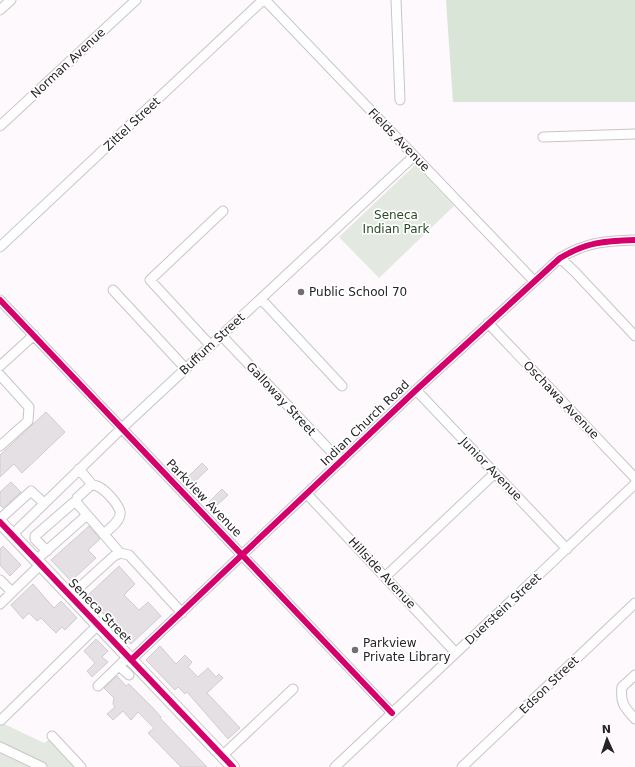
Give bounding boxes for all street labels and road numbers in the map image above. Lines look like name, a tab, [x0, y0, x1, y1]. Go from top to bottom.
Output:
street label: Norman Avenue	[28, 25, 108, 101]
street label: Zittel Street	[101, 94, 163, 154]
street label: Fields Avenue	[365, 106, 433, 174]
street label: Buffum Street	[177, 310, 248, 378]
street label: Oschawa Avenue	[520, 358, 602, 442]
street label: Galloway Street	[243, 359, 319, 439]
street label: Indian Church Road	[318, 377, 412, 469]
street label: Junior Avenue	[457, 434, 525, 504]
street label: Parkview Avenue	[164, 456, 244, 540]
street label: Hillside Avenue	[346, 535, 418, 611]
street label: Duerstein Street	[462, 570, 544, 648]
street label: Seneca Street	[66, 576, 134, 646]
street label: Edson Street	[517, 653, 582, 717]

